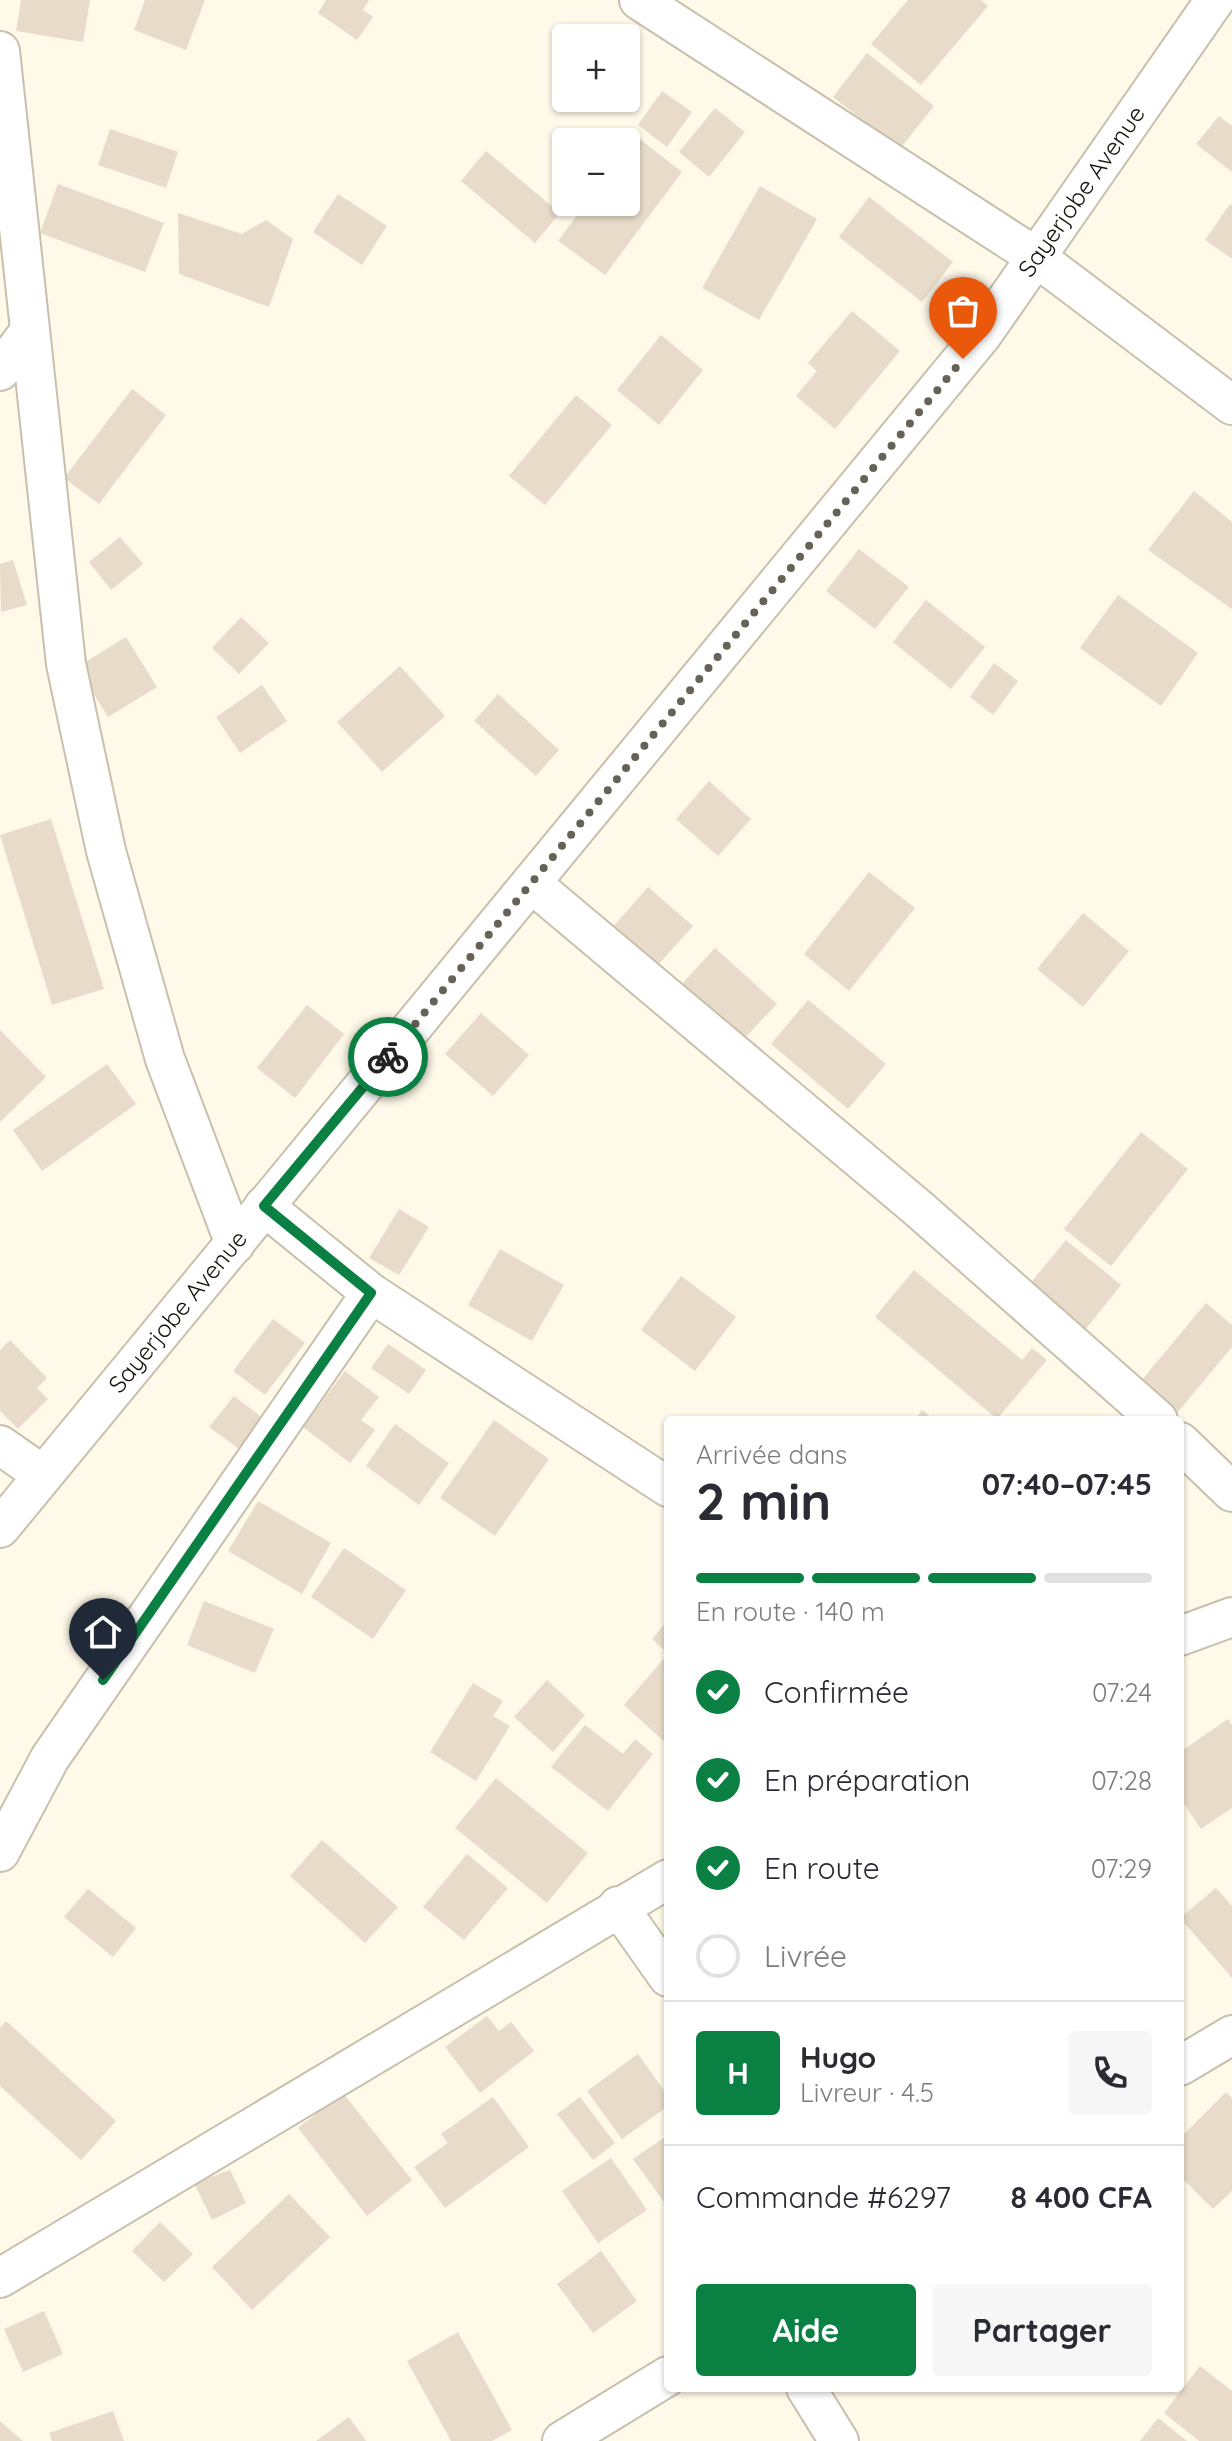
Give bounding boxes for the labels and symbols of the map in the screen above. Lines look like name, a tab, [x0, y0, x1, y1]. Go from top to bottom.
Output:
street label: Sayerjobe Avenue	[1011, 99, 1151, 282]
pin	[929, 277, 997, 359]
courier	[348, 1017, 428, 1097]
street label: Sayerjobe Avenue	[101, 1224, 253, 1399]
pin	[69, 1598, 137, 1680]

